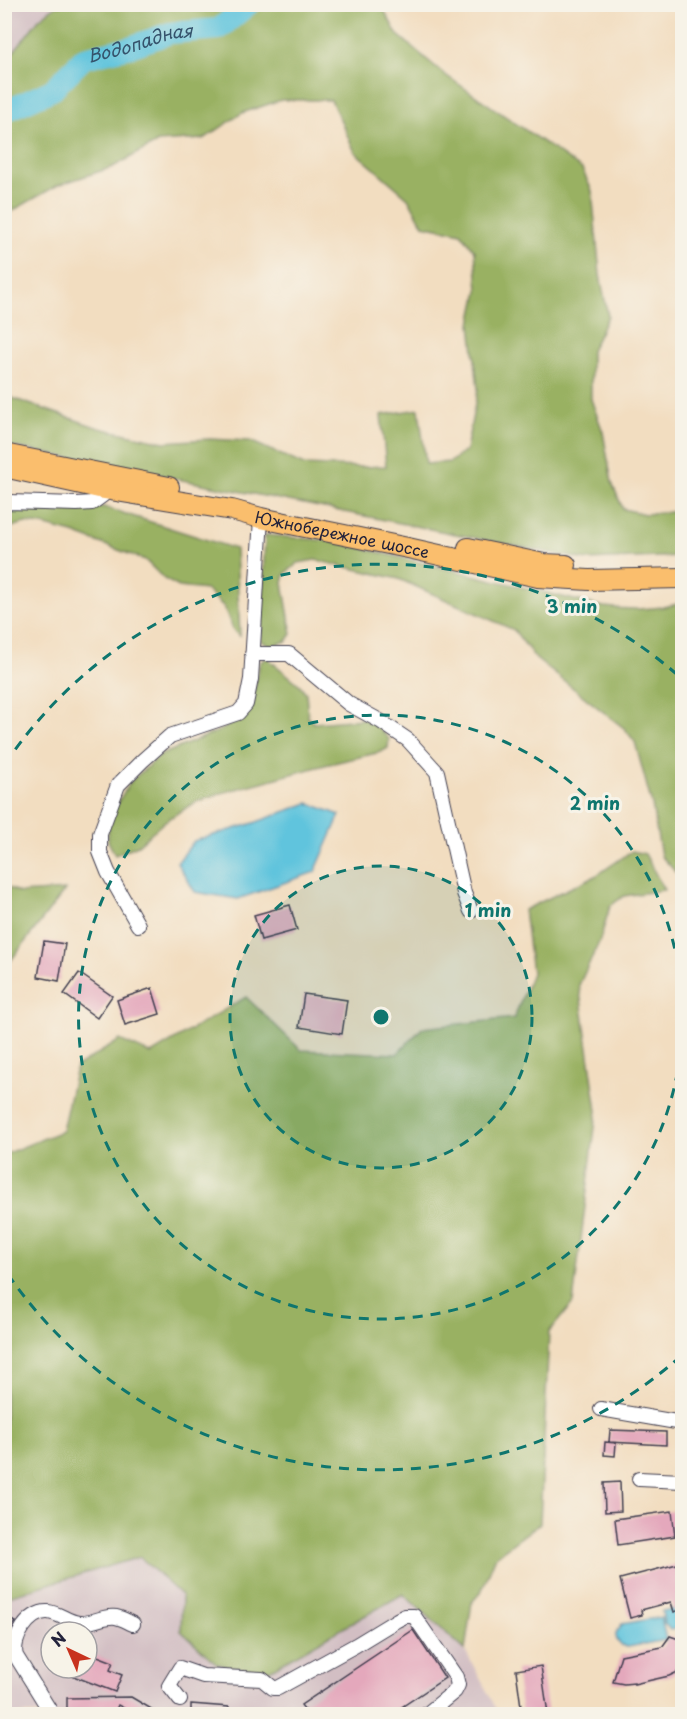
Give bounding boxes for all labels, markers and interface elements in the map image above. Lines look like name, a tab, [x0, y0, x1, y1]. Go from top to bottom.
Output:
water label: Водопадная	[84, 16, 195, 69]
street label: Южнобережное шоссе	[253, 504, 432, 563]
text: 3 min	[547, 592, 597, 619]
text: 2 min	[570, 789, 620, 816]
text: 1 min	[465, 896, 511, 923]
centre of rings	[371, 1007, 391, 1027]
north arrow	[39, 1620, 99, 1680]
text: N	[45, 1625, 71, 1652]

